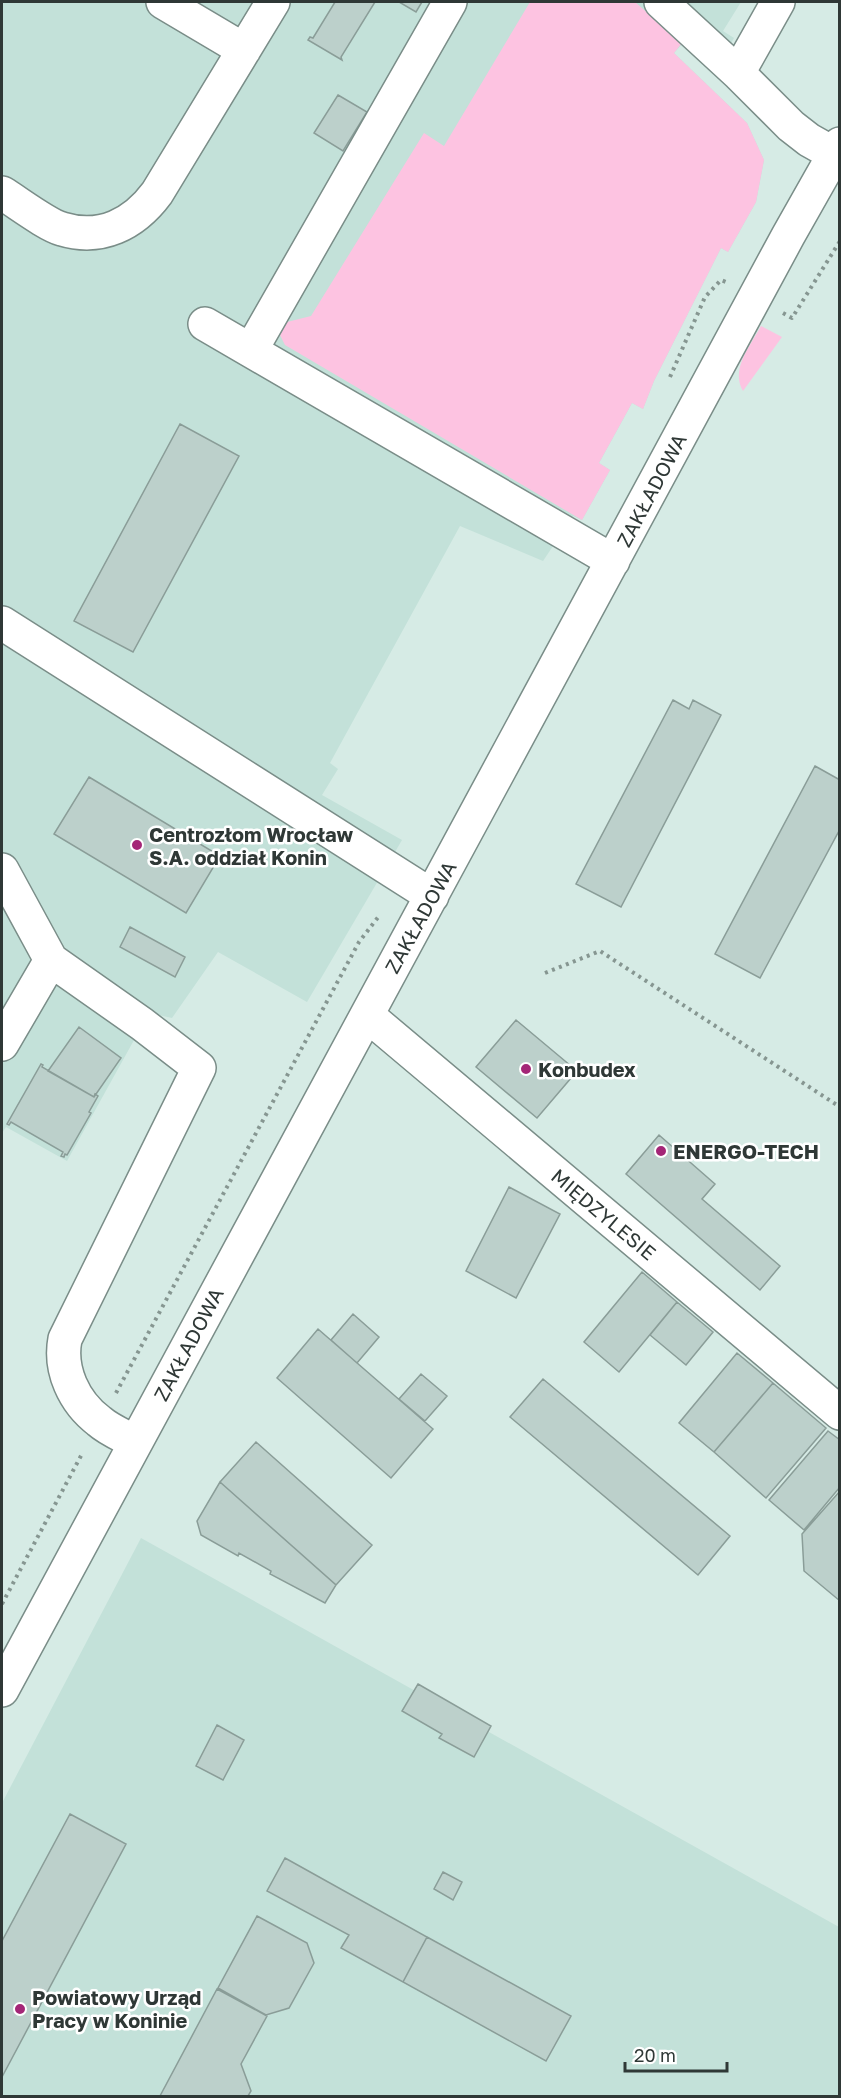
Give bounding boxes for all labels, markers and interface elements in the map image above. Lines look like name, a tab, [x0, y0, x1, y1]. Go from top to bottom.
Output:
street label: ZAKŁADOWA	[611, 429, 691, 551]
place label: Centrozłom Wrocław S.A. oddział Konin	[149, 822, 353, 869]
marker: Centrozłom Wrocław S.A. oddział Konin	[130, 838, 144, 852]
street label: ZAKŁADOWA	[379, 857, 461, 977]
place label: Konbudex	[538, 1057, 636, 1081]
marker: Konbudex	[519, 1062, 533, 1076]
place label: ENERGO-TECH	[673, 1139, 819, 1163]
marker: ENERGO-TECH	[654, 1144, 668, 1158]
street label: MIĘDZYLESIE	[547, 1163, 661, 1265]
street label: ZAKŁADOWA	[148, 1283, 228, 1405]
place label: Powiatowy Urząd Pracy w Koninie	[32, 1985, 201, 2032]
marker: Powiatowy Urząd Pracy w Koninie	[13, 2002, 27, 2016]
scale bar	[625, 2035, 727, 2073]
text: 20 m	[634, 2044, 676, 2066]

